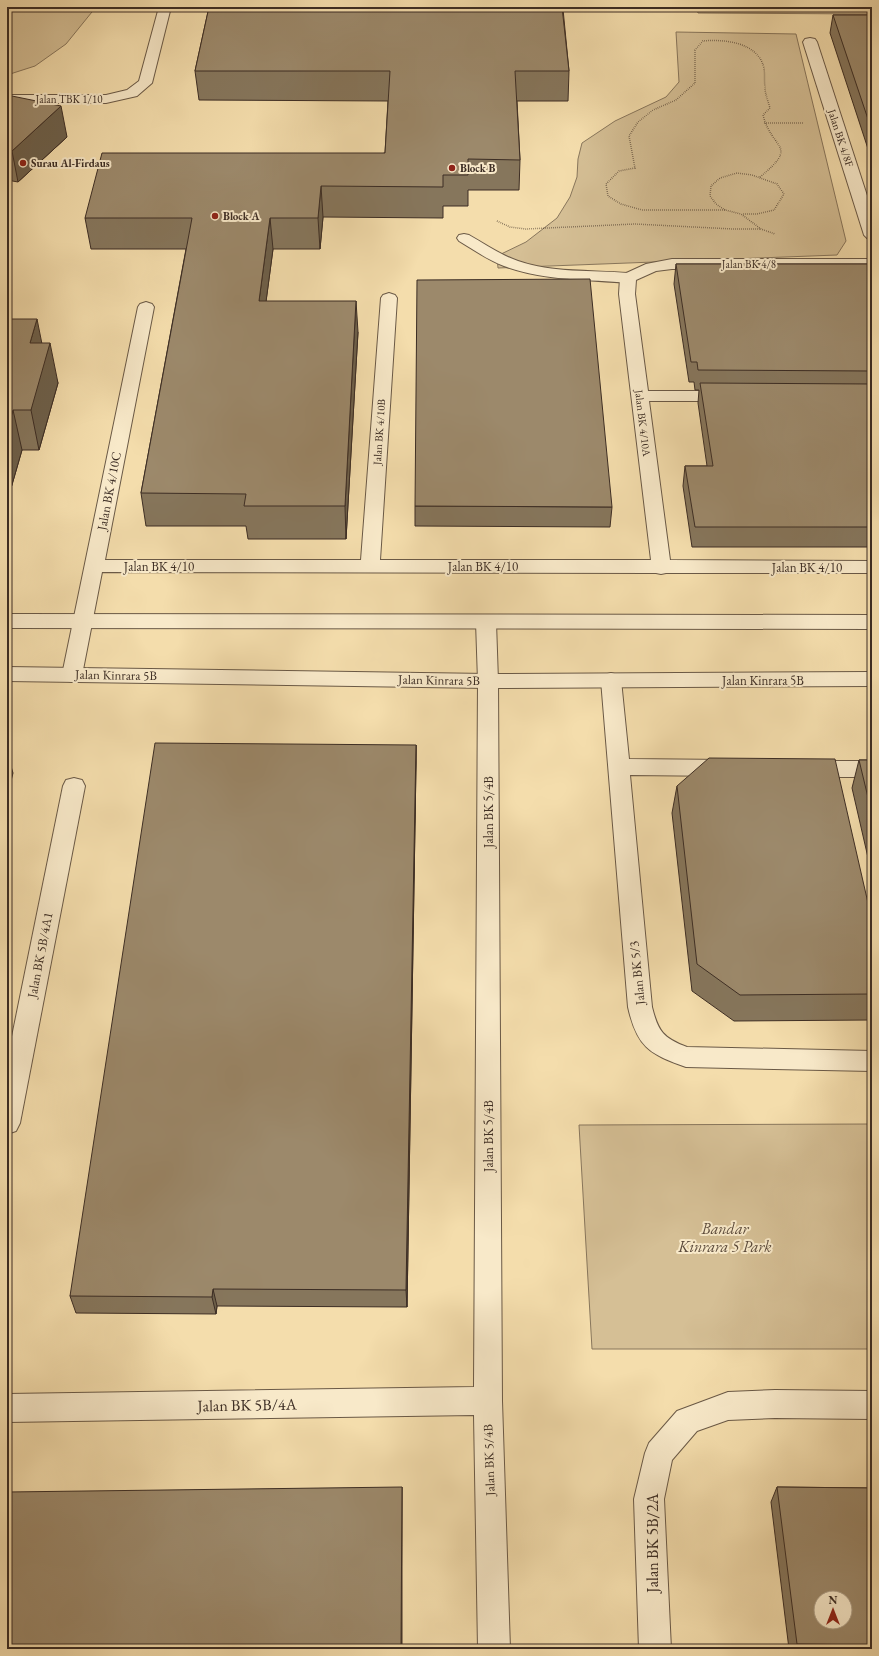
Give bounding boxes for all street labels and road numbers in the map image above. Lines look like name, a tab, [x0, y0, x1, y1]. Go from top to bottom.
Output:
street label: Jalan TBK 1/10	[35, 92, 102, 106]
street label: Jalan BK 4/8F	[825, 106, 857, 169]
street label: Jalan BK 4/8	[721, 257, 776, 271]
street label: Jalan BK 4/10A	[632, 388, 654, 458]
street label: Jalan BK 4/10B	[370, 398, 388, 466]
street label: Jalan BK 4/10C	[93, 450, 125, 533]
street label: Jalan BK 4/10	[123, 558, 194, 575]
street label: Jalan BK 4/10	[447, 558, 518, 575]
street label: Jalan BK 4/10	[771, 559, 842, 576]
street label: Jalan Kinrara 5B	[74, 666, 157, 684]
street label: Jalan Kinrara 5B	[397, 671, 480, 689]
street label: Jalan Kinrara 5B	[721, 672, 804, 689]
street label: Jalan BK 5/4B	[480, 776, 497, 849]
street label: Jalan BK 5B/4A1	[23, 911, 57, 1000]
street label: Jalan BK 5/3	[625, 940, 649, 1007]
street label: Jalan BK 5/4B	[480, 1100, 497, 1173]
street label: Jalan BK 5B/4A	[195, 1394, 298, 1416]
street label: Jalan BK 5/4B	[479, 1423, 499, 1497]
street label: Jalan BK 5B/2A	[642, 1492, 663, 1595]

